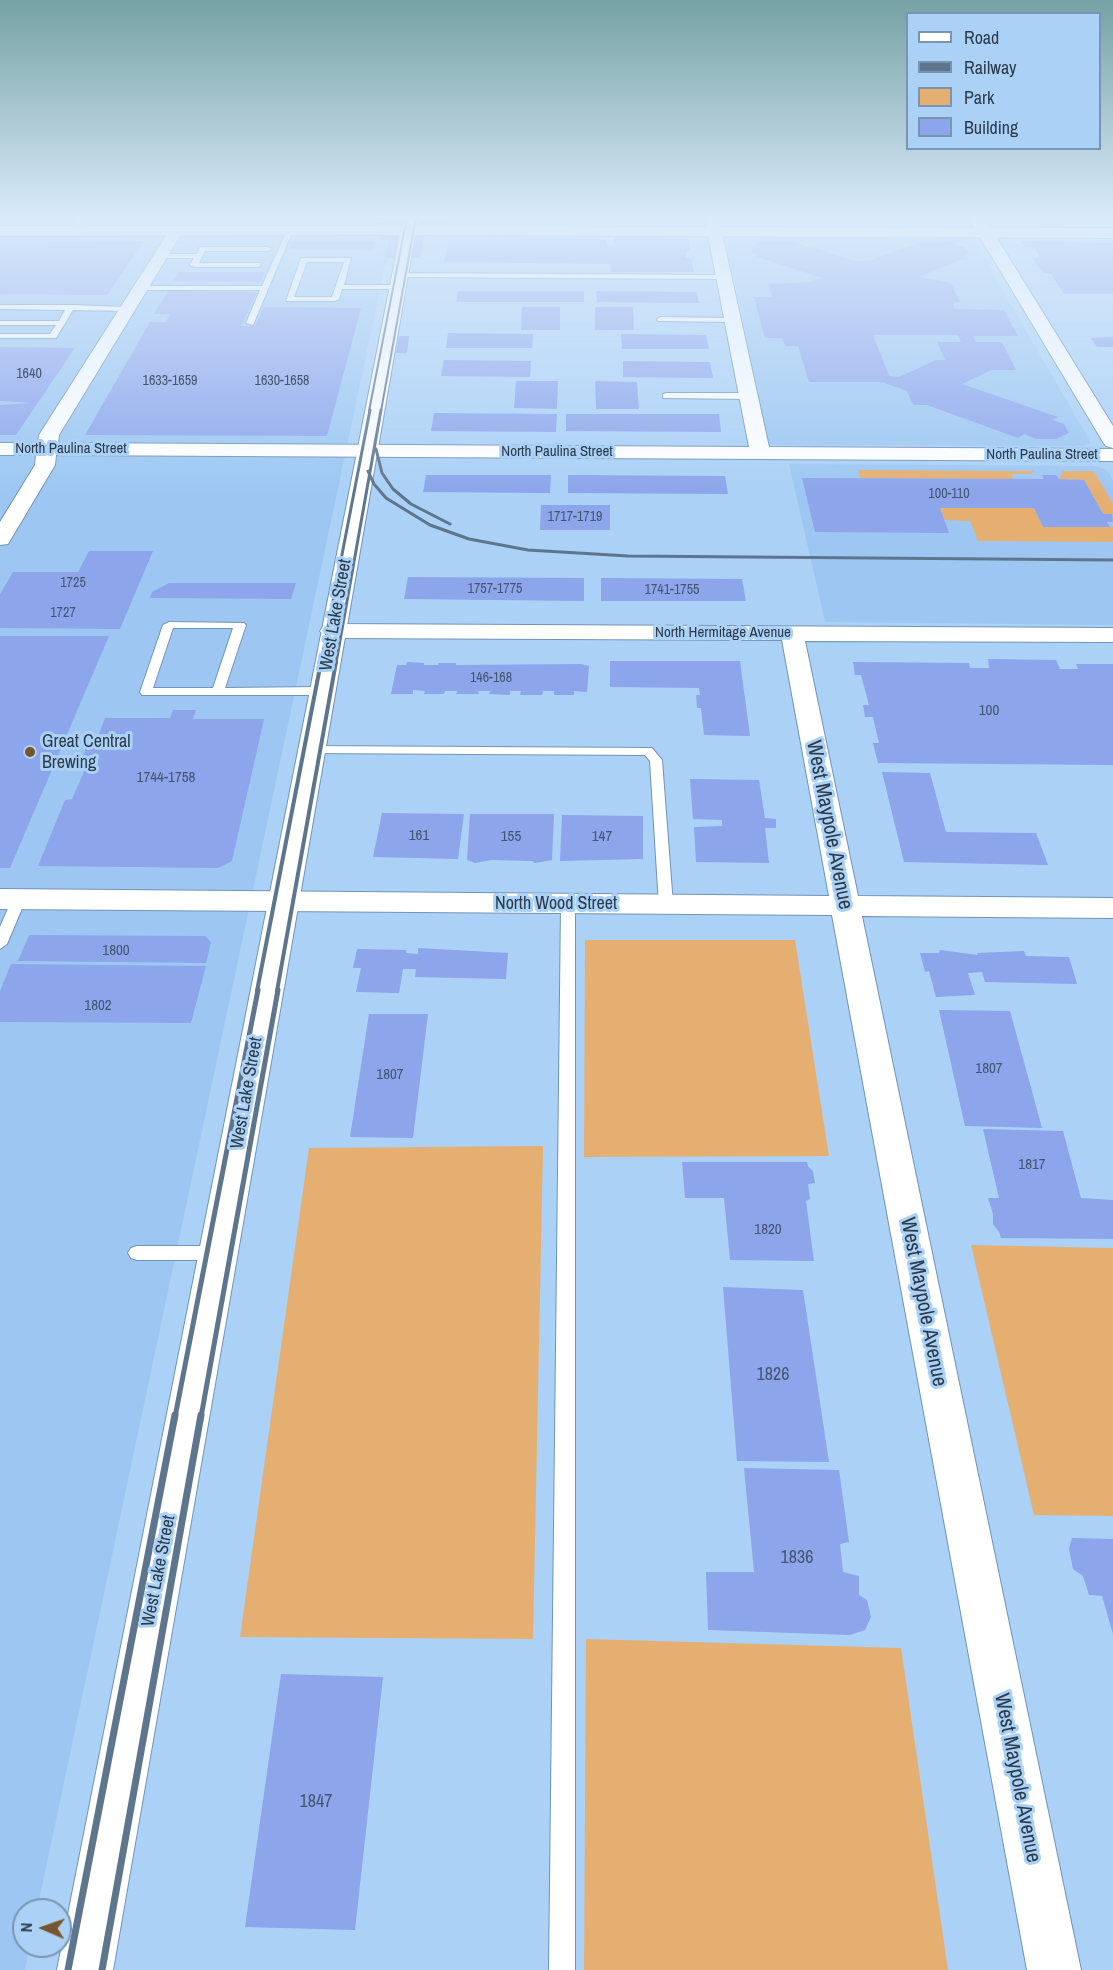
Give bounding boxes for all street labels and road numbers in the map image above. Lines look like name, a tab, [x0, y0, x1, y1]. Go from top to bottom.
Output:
street label: North Paulina Street	[15, 440, 127, 458]
street label: North Paulina Street	[501, 443, 613, 461]
street label: North Paulina Street	[986, 446, 1098, 464]
street label: West Lake Street	[316, 557, 356, 673]
street label: North Hermitage Avenue	[655, 624, 791, 642]
street label: West Maypole Avenue	[800, 738, 858, 912]
street label: North Wood Street	[495, 893, 617, 915]
street label: West Lake Street	[227, 1035, 267, 1151]
street label: West Maypole Avenue	[894, 1215, 952, 1389]
street label: West Lake Street	[138, 1513, 180, 1629]
street label: West Maypole Avenue	[988, 1691, 1046, 1865]

